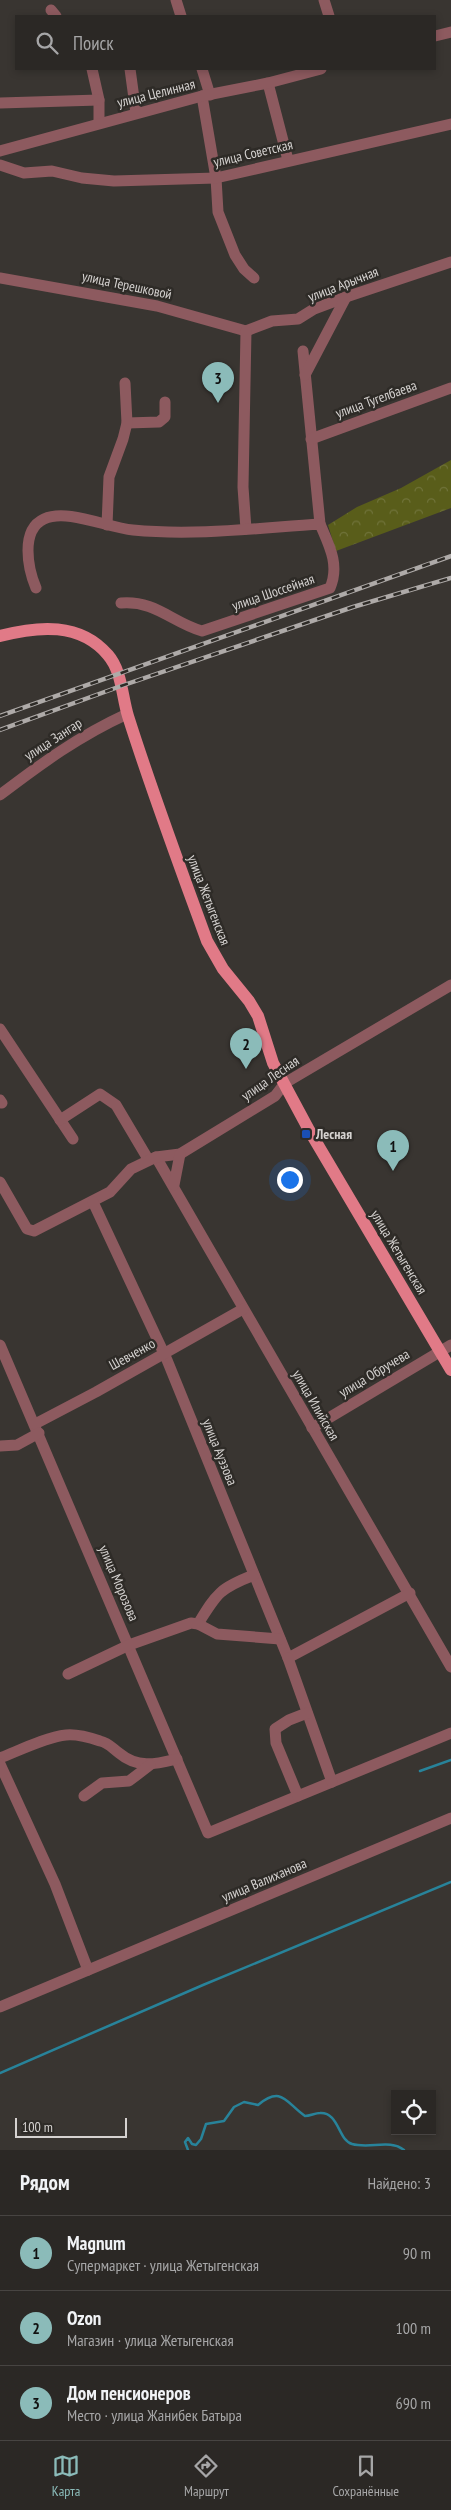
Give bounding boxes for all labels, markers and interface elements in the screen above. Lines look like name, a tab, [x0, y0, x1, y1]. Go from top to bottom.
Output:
search box	[15, 15, 436, 70]
icon: search	[33, 29, 61, 57]
text: Поиск	[73, 31, 114, 55]
street label: улица Целинная	[115, 75, 197, 111]
street label: улица Советская	[212, 135, 294, 171]
street label: улица Арычная	[305, 262, 381, 306]
street label: улица Терешковой	[80, 267, 174, 303]
pin: 3	[202, 362, 234, 403]
street label: улица Тугелбаева	[333, 376, 419, 422]
street label: улица Шоссейная	[229, 569, 317, 615]
street label: улица Зангар	[21, 714, 85, 764]
street label: улица Жетыгенская	[183, 852, 235, 948]
pin: 2	[230, 1028, 262, 1069]
street label: улица Лесная	[238, 1052, 302, 1104]
place label: Лесная	[315, 1125, 352, 1143]
marker: Лесная	[300, 1128, 312, 1140]
pin: 1	[377, 1130, 409, 1171]
your location	[277, 1167, 303, 1193]
street label: улица Жетыгенская	[367, 1206, 431, 1298]
street label: Шевченко	[106, 1334, 158, 1374]
street label: улица Обручева	[335, 1345, 413, 1401]
street label: улица Илийская	[289, 1366, 343, 1444]
street label: улица Ауэзова	[199, 1416, 241, 1488]
street label: улица Морозова	[95, 1542, 143, 1624]
street label: улица Валиханова	[219, 1854, 309, 1906]
map controls	[391, 2090, 436, 2135]
button: locate	[391, 2090, 436, 2135]
scale bar	[15, 2115, 128, 2138]
text: 100 m	[22, 2118, 53, 2136]
text: Рядом	[20, 2169, 70, 2196]
text: Найдено: 3	[368, 2173, 431, 2193]
text: Magnum	[67, 2231, 125, 2255]
text: 1	[32, 2243, 40, 2263]
text: 90 m	[403, 2243, 431, 2263]
text: Супермаркет · улица Жетыгенская	[67, 2255, 259, 2275]
text: Ozon	[67, 2306, 101, 2330]
text: 2	[32, 2318, 40, 2338]
text: 100 m	[396, 2318, 431, 2338]
text: Магазин · улица Жетыгенская	[67, 2330, 234, 2350]
text: Дом пенсионеров	[67, 2381, 191, 2405]
text: 3	[32, 2393, 40, 2413]
text: 690 m	[396, 2393, 431, 2413]
text: Место · улица Жанибек Батыра	[67, 2405, 242, 2425]
tab: Карта	[52, 2452, 80, 2500]
tab: Маршрут	[184, 2452, 229, 2500]
tab: Сохранённые	[332, 2452, 399, 2500]

